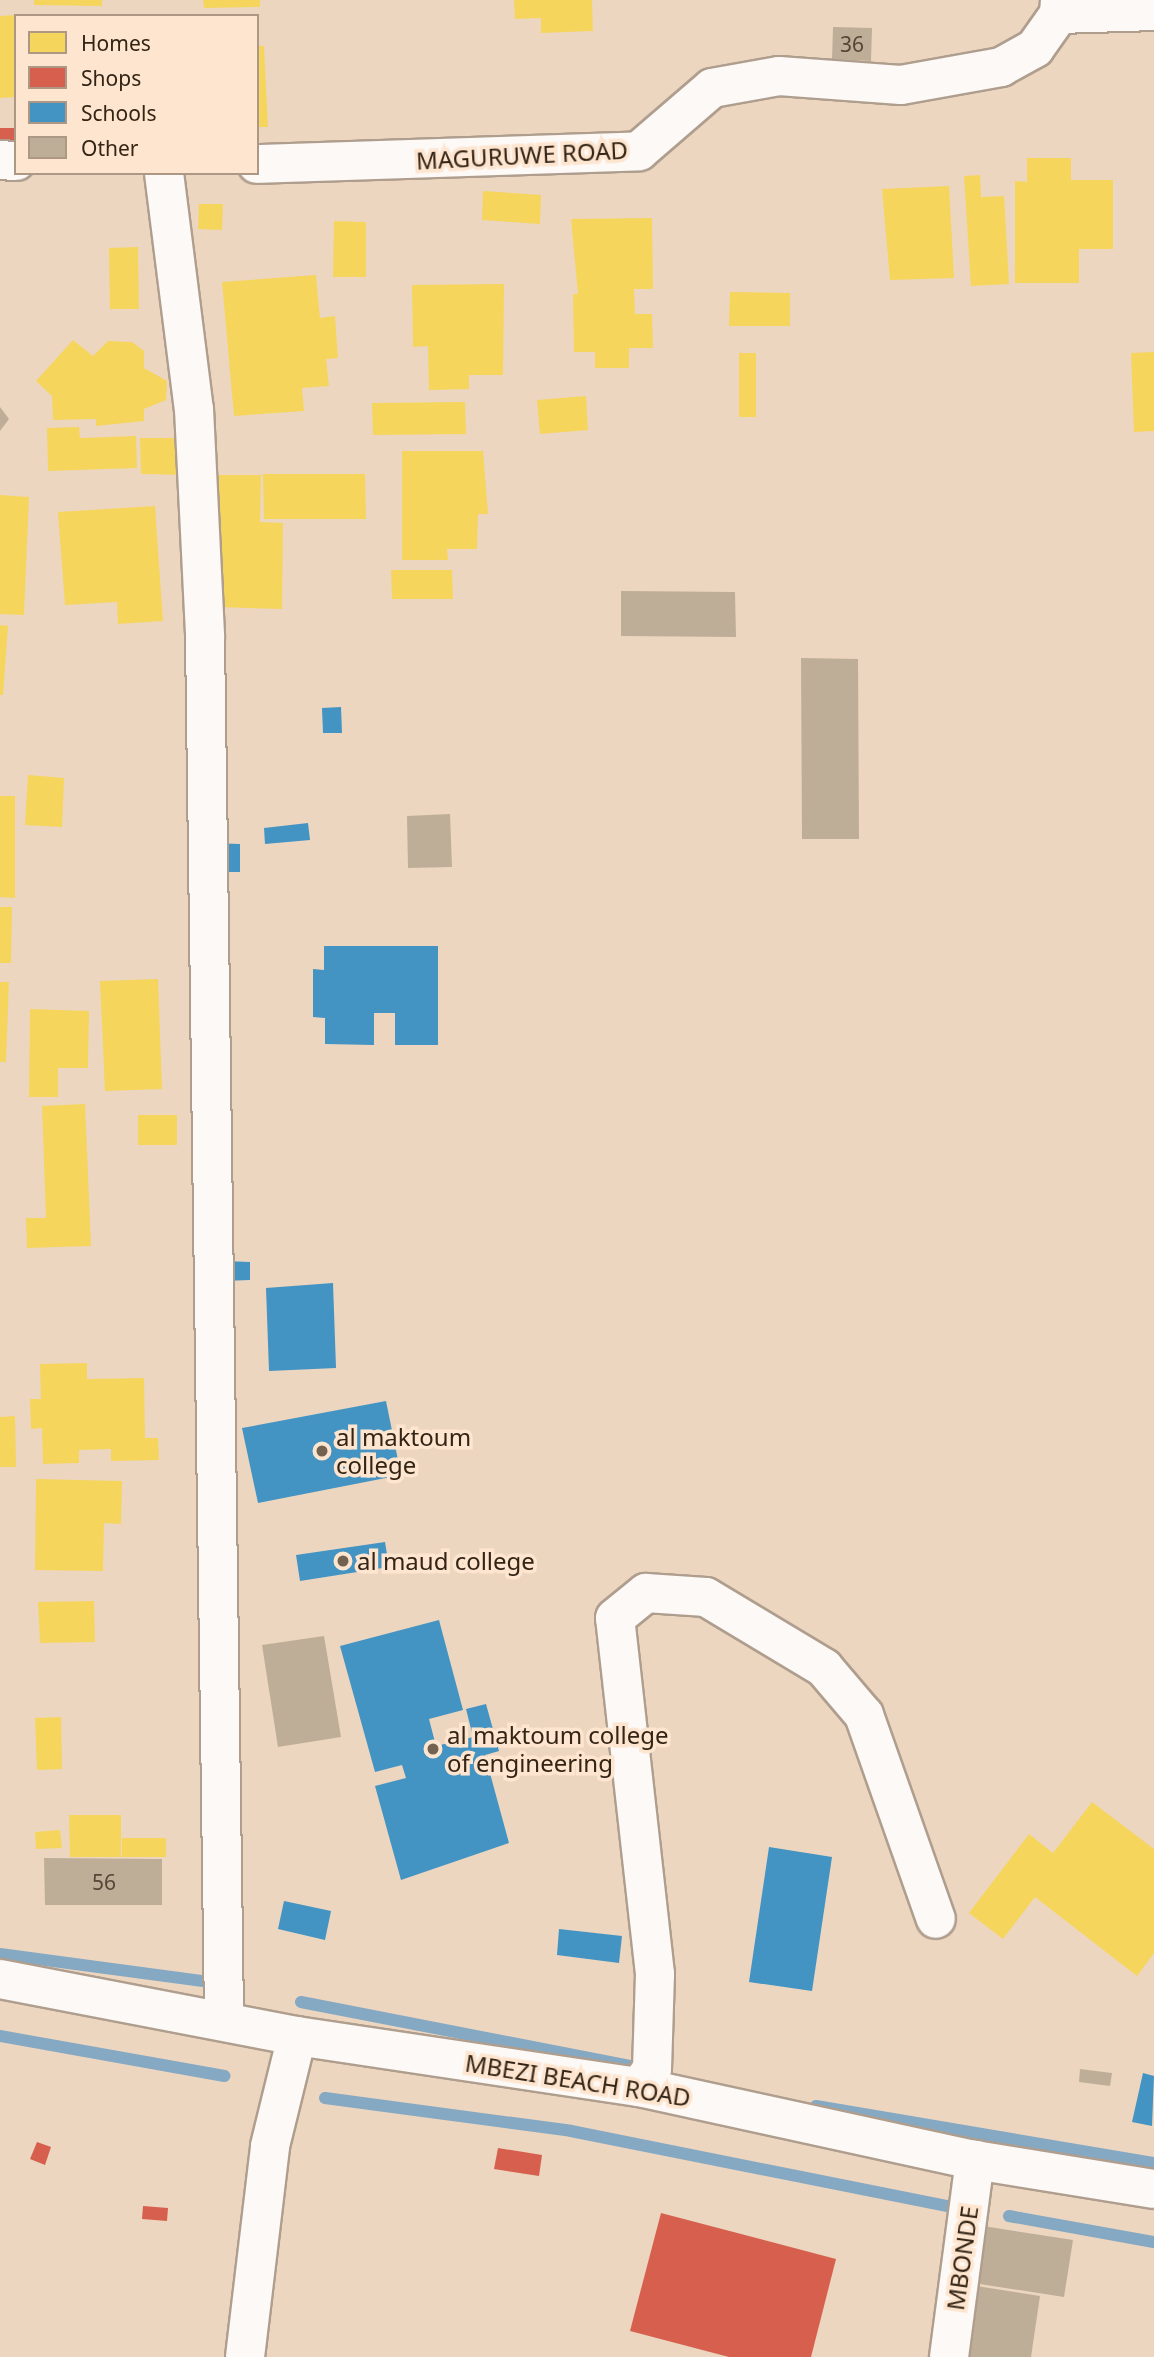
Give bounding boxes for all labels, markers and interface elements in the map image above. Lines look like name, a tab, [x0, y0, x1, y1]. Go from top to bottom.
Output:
legend	[14, 14, 259, 175]
text: Homes	[81, 29, 151, 57]
house number: 36	[840, 31, 864, 57]
text: Shops	[81, 64, 141, 92]
text: Schools	[81, 99, 156, 127]
text: Other	[81, 134, 138, 162]
street label: MAGURUWE ROAD	[415, 135, 629, 175]
place label: al maktoum college	[336, 1423, 471, 1479]
marker: al maktoum college	[314, 1443, 330, 1459]
place label: al maud college	[357, 1547, 535, 1575]
marker: al maud college	[335, 1553, 351, 1569]
place label: al maktoum college of engineering	[447, 1721, 669, 1777]
marker: al maktoum college of engineering	[425, 1741, 441, 1757]
house number: 56	[92, 1869, 116, 1895]
street label: MBEZI BEACH ROAD	[463, 2048, 693, 2112]
street label: MBONDE	[940, 2204, 984, 2312]

